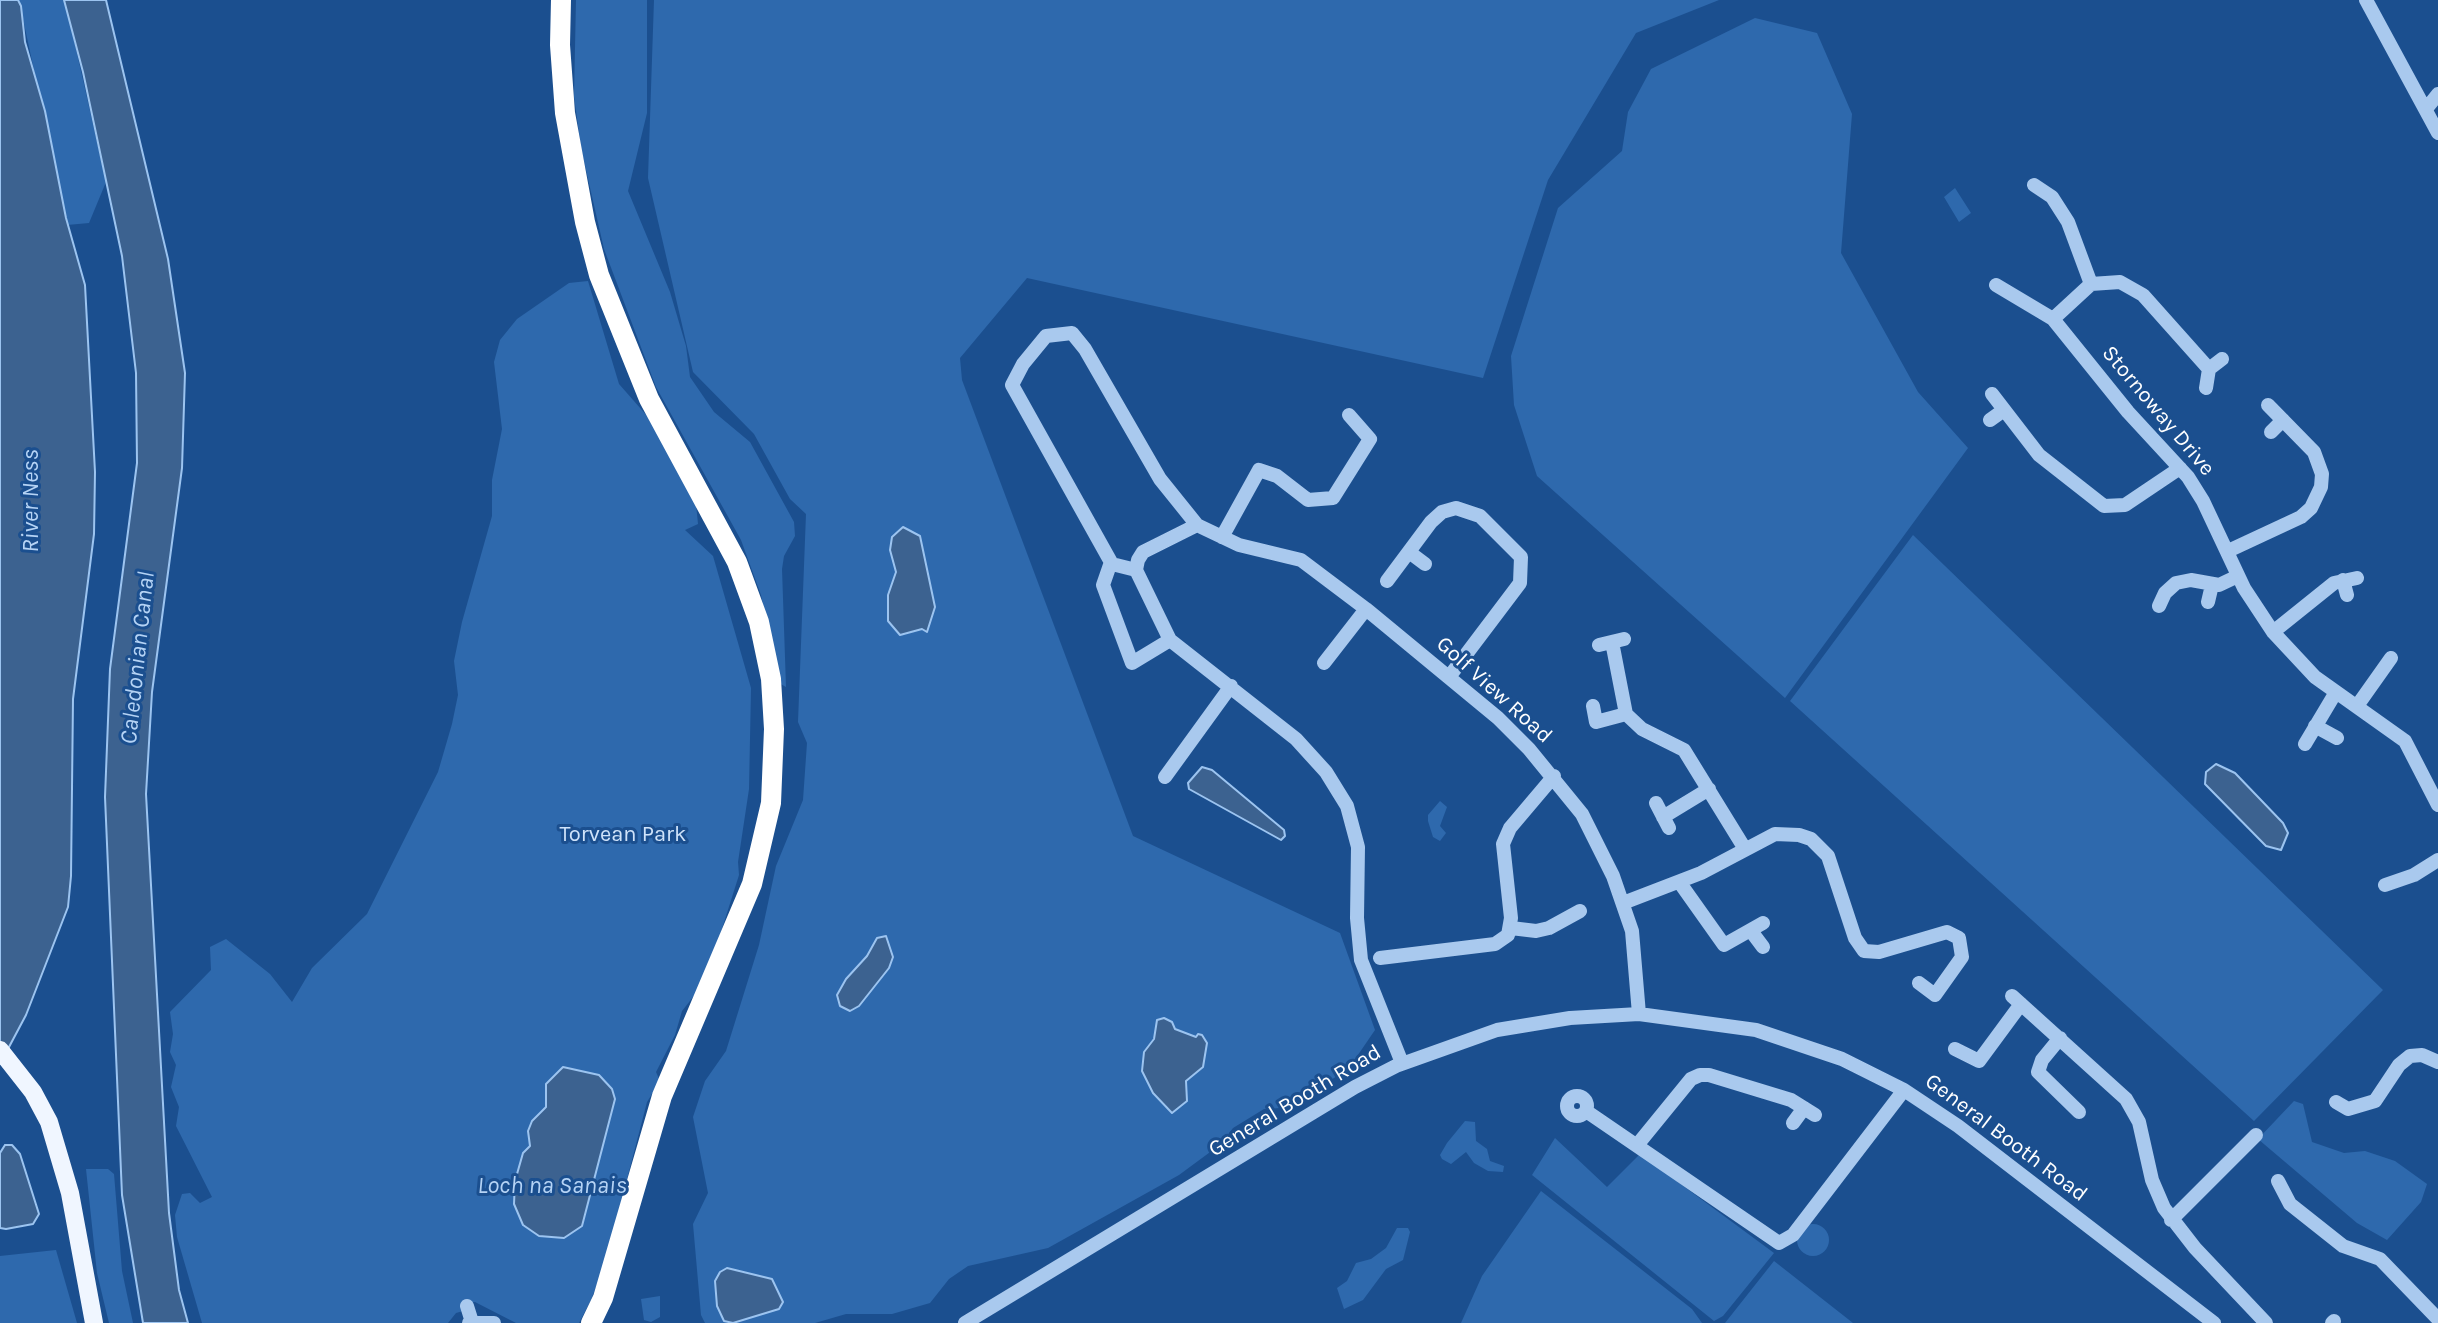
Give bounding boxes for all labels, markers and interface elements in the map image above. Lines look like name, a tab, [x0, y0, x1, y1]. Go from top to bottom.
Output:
street label: Stornoway Drive	[2096, 341, 2220, 481]
water label: River Ness	[17, 449, 45, 553]
water label: Caledonian Canal	[115, 570, 161, 746]
street label: Golf View Road	[1430, 631, 1558, 749]
park label: Torvean Park	[560, 822, 686, 848]
street label: General Booth Road	[1204, 1039, 1386, 1163]
street label: General Booth Road	[1920, 1068, 2092, 1208]
water label: Loch na Sanais	[477, 1172, 627, 1200]

